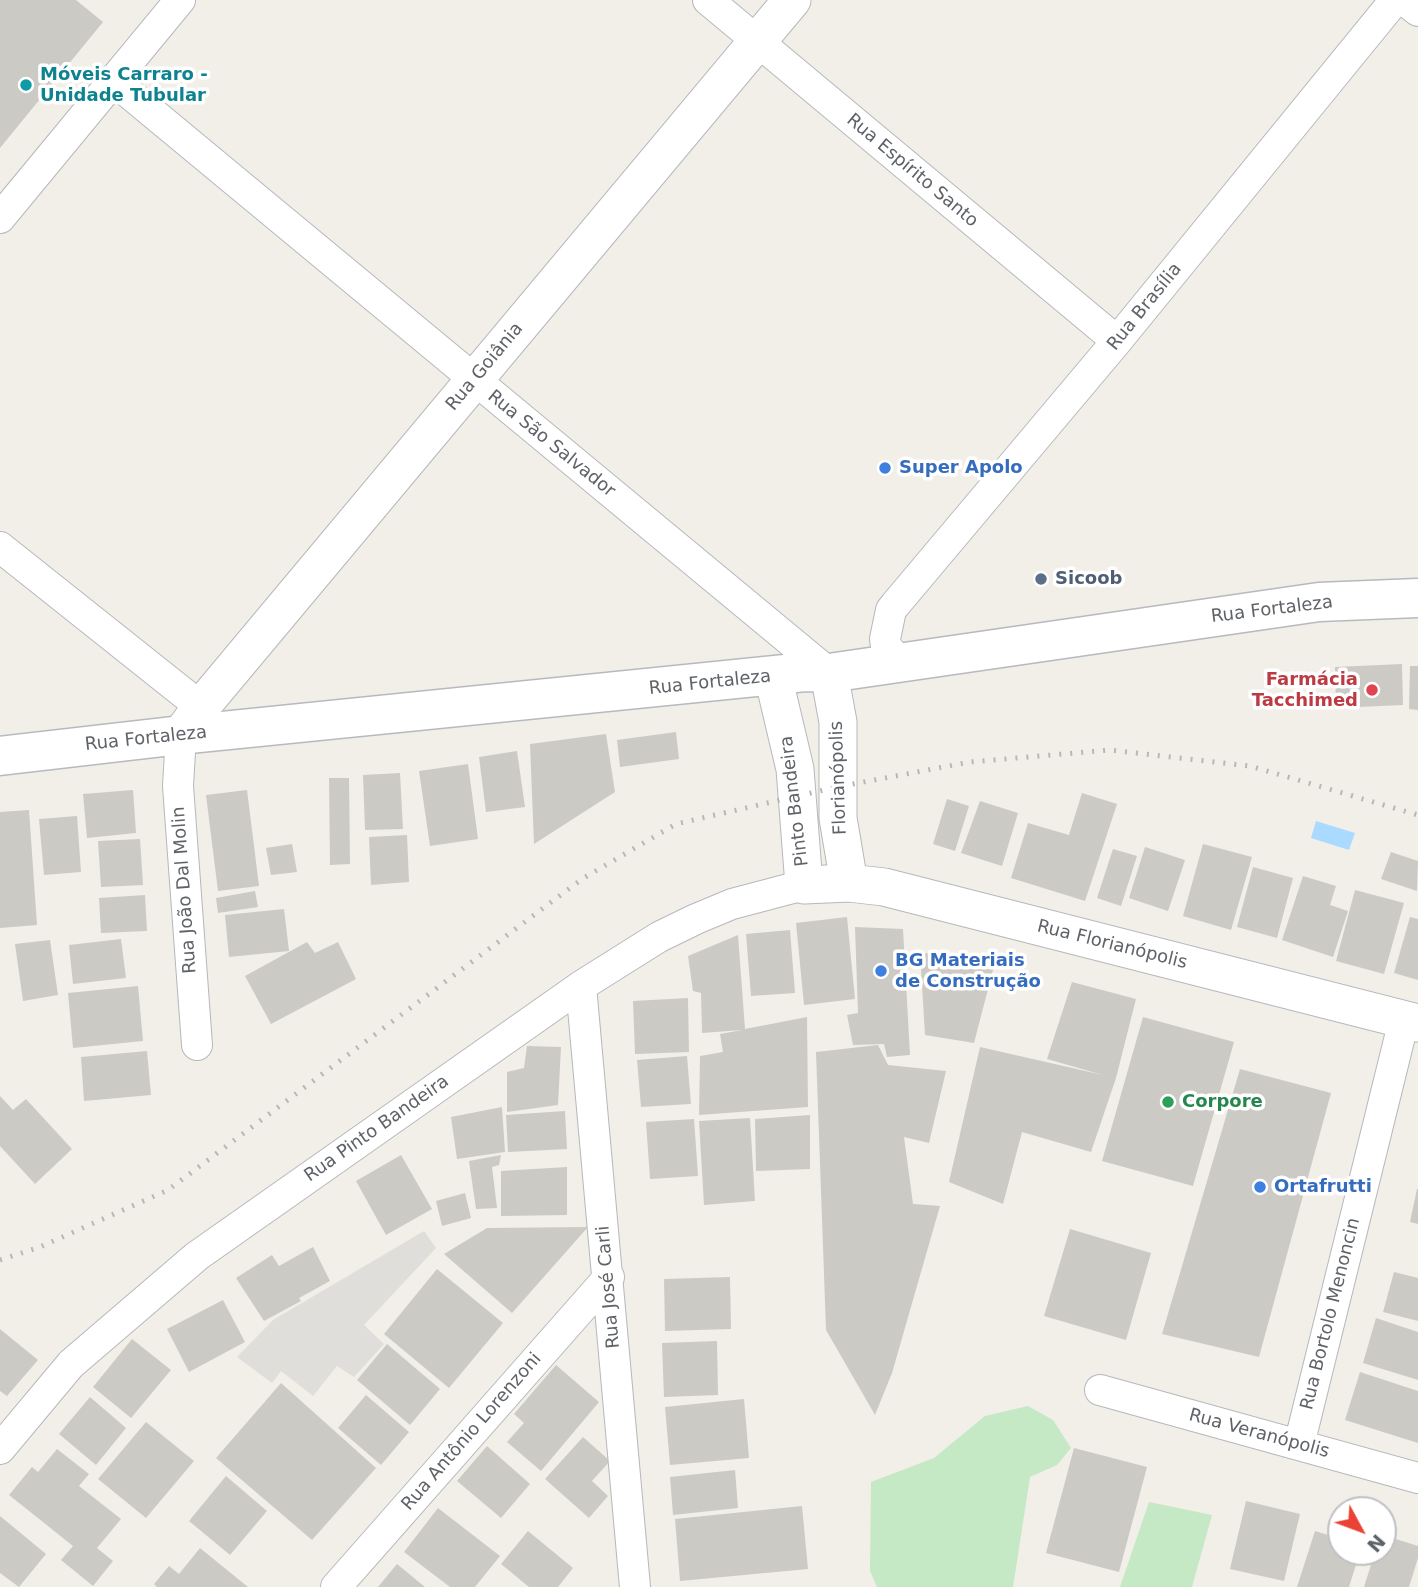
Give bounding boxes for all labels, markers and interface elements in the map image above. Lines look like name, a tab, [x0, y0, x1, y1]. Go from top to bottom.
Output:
place label: Móveis Carraro - Unidade Tubular	[40, 64, 208, 106]
marker: Móveis Carraro - Unidade Tubular	[18, 77, 34, 93]
street label: Rua Espírito Santo	[842, 110, 982, 232]
street label: Rua Brasília	[1103, 259, 1187, 355]
street label: Rua Goiânia	[442, 319, 528, 415]
street label: Rua São Salvador	[483, 386, 619, 502]
place label: Super Apolo	[899, 457, 1023, 479]
marker: Super Apolo	[877, 460, 893, 476]
place label: Sicoob	[1055, 568, 1122, 590]
marker: Sicoob	[1033, 571, 1049, 587]
street label: Rua Fortaleza	[1210, 592, 1334, 628]
street label: Rua Fortaleza	[648, 666, 772, 700]
place label: Farmácia Tacchimed	[1252, 669, 1358, 712]
marker: Farmácia Tacchimed	[1364, 682, 1380, 698]
street label: Florianópolis	[826, 721, 852, 835]
street label: Rua Fortaleza	[84, 722, 208, 756]
street label: Pinto Bandeira	[776, 734, 814, 868]
street label: Rua João Dal Molin	[168, 806, 202, 974]
street label: Rua Florianópolis	[1035, 916, 1189, 974]
place label: BG Materiais de Construção	[895, 950, 1041, 992]
marker: BG Materiais de Construção	[873, 963, 889, 979]
street label: Rua Pinto Bandeira	[301, 1071, 453, 1187]
place label: Corpore	[1182, 1091, 1263, 1113]
marker: Corpore	[1160, 1094, 1176, 1110]
place label: Ortafrutti	[1274, 1176, 1372, 1198]
marker: Ortafrutti	[1252, 1179, 1268, 1195]
street label: Rua Bortolo Menoncin	[1297, 1216, 1365, 1412]
street label: Rua José Carli	[593, 1225, 625, 1349]
street label: Rua Antônio Lorenzoni	[398, 1349, 546, 1515]
street label: Rua Veranópolis	[1186, 1405, 1332, 1463]
north arrow	[1327, 1496, 1397, 1566]
text: N	[1363, 1530, 1390, 1557]

